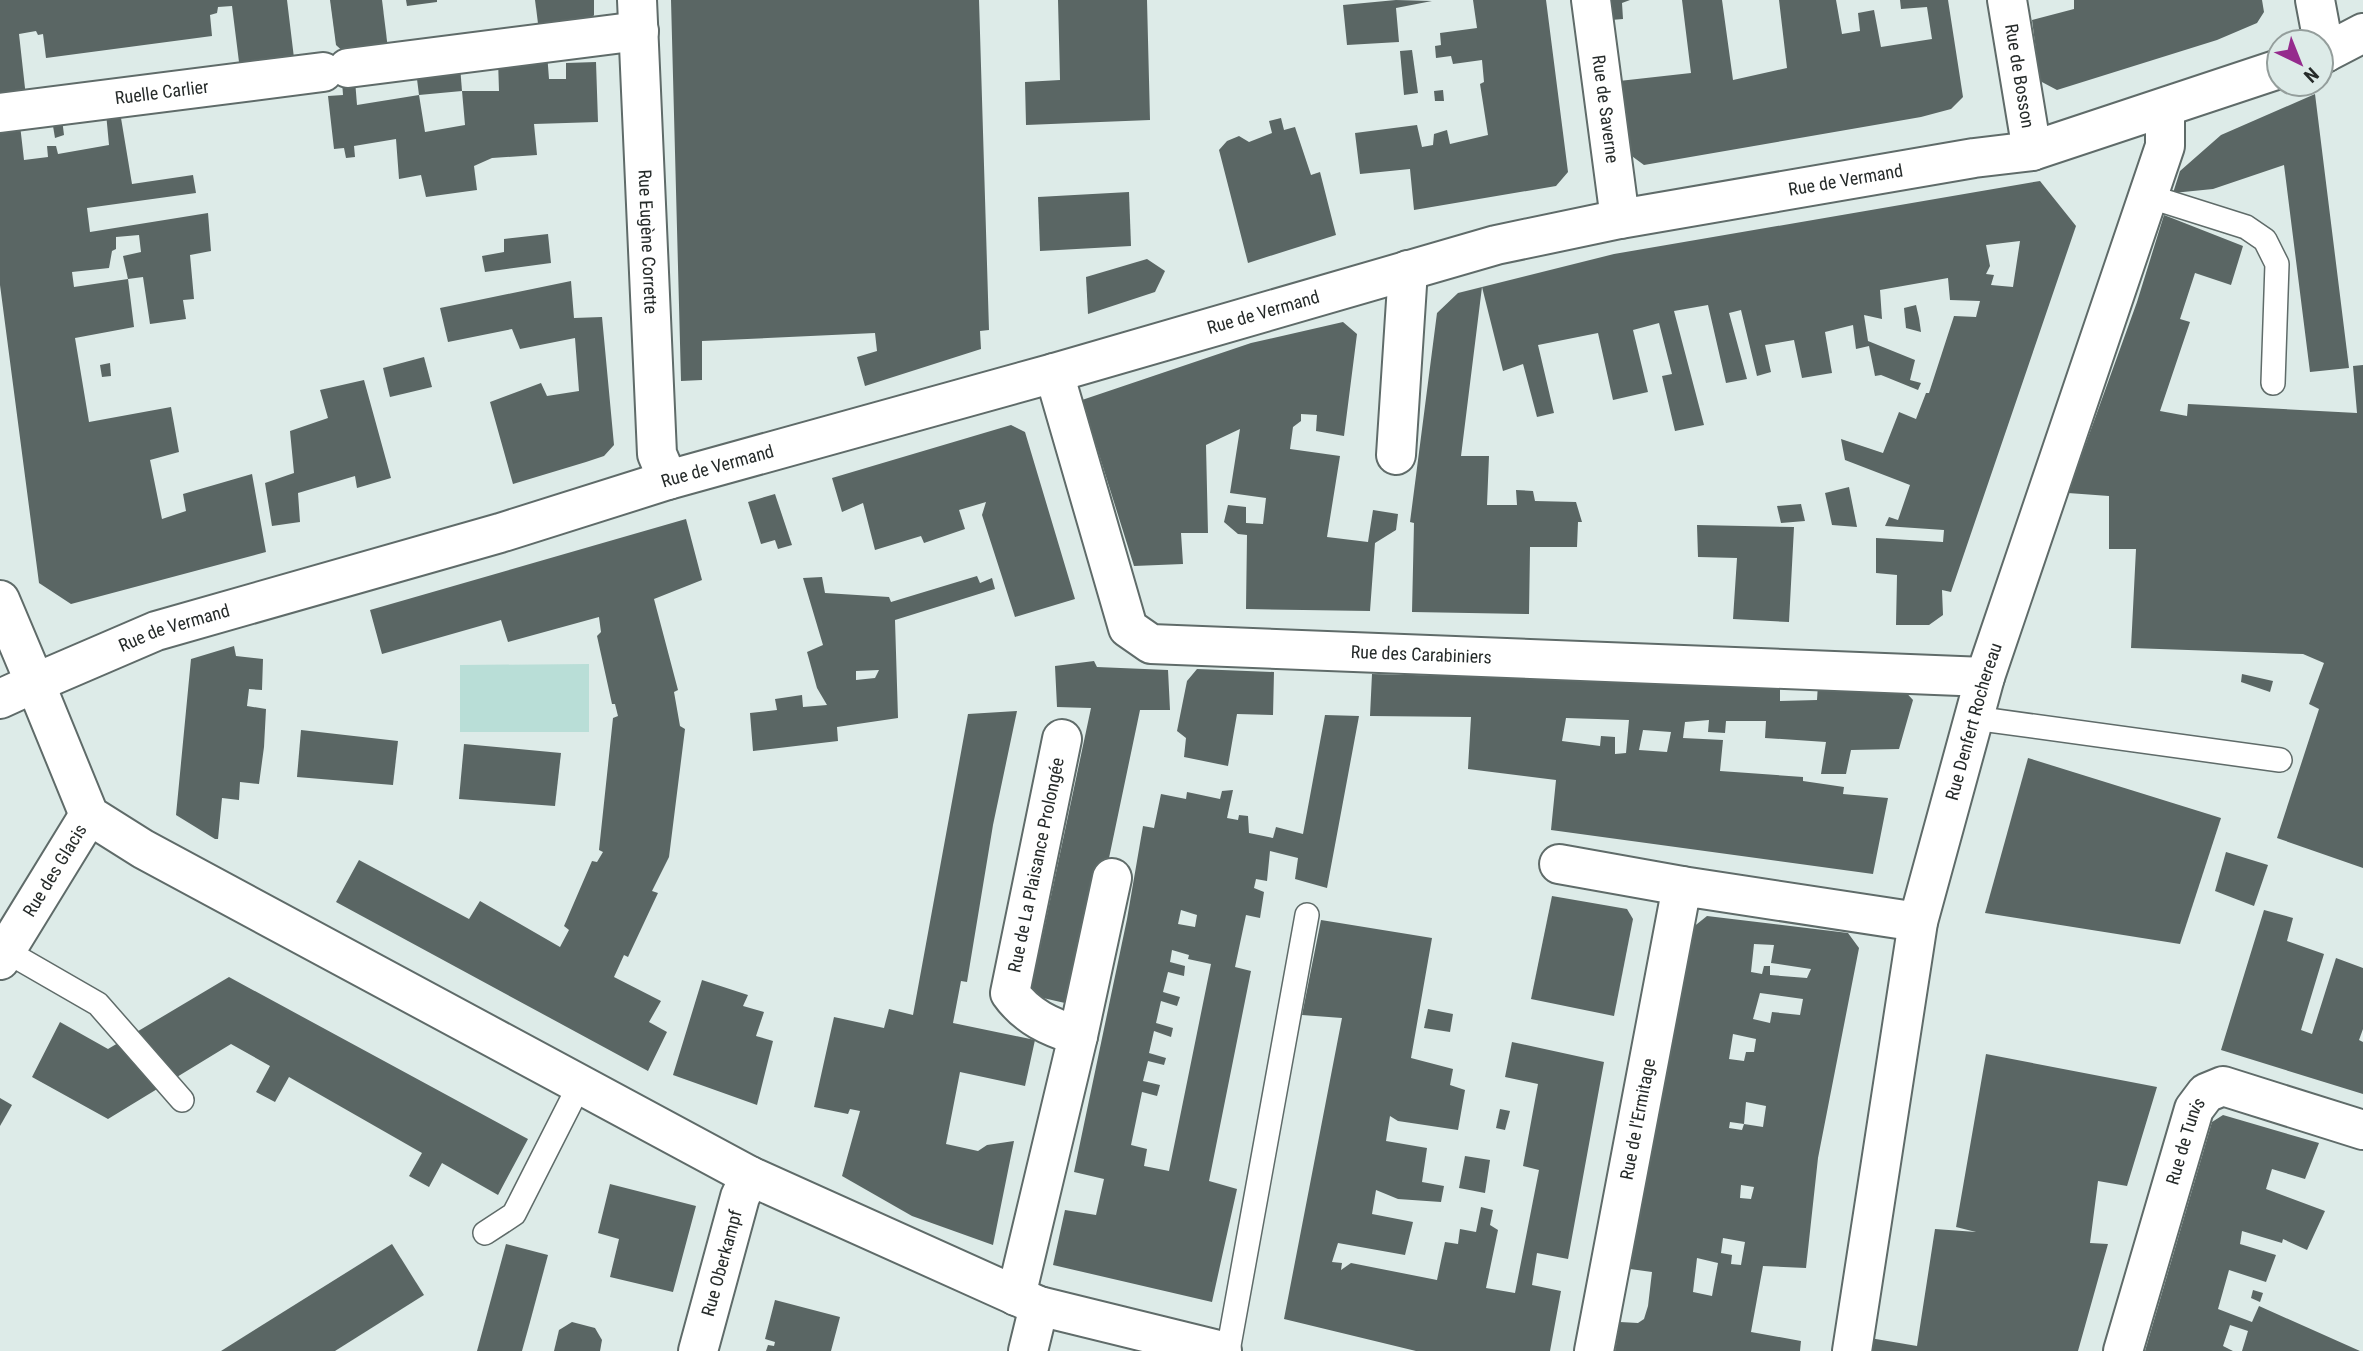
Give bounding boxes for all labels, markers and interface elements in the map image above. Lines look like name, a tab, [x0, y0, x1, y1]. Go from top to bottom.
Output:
street label: Rue de Bosson	[2001, 22, 2039, 130]
north arrow	[2265, 28, 2335, 98]
street label: Rue de Saverne	[1588, 54, 1623, 164]
text: N	[2299, 63, 2323, 87]
street label: Ruelle Carlier	[114, 76, 210, 108]
street label: Rue de Vermand	[1787, 159, 1904, 200]
street label: Rue Eugène Corrette	[634, 169, 662, 314]
street label: Rue de Vermand	[1205, 286, 1322, 338]
street label: Rue de Vermand	[658, 440, 776, 492]
street label: Rue de Vermand	[115, 600, 232, 656]
street label: Rue Denfert Rochereau	[1941, 640, 2006, 803]
street label: Rue des Carabiniers	[1350, 641, 1492, 667]
street label: Rue de La Plaisance Prolongée	[1003, 755, 1068, 974]
street label: Rue des Glacis	[18, 820, 91, 920]
street label: Rue de l'Ermitage	[1616, 1057, 1659, 1181]
street label: Rue de Tunis	[2161, 1093, 2209, 1187]
street label: Rue Oberkampf	[697, 1207, 746, 1319]

